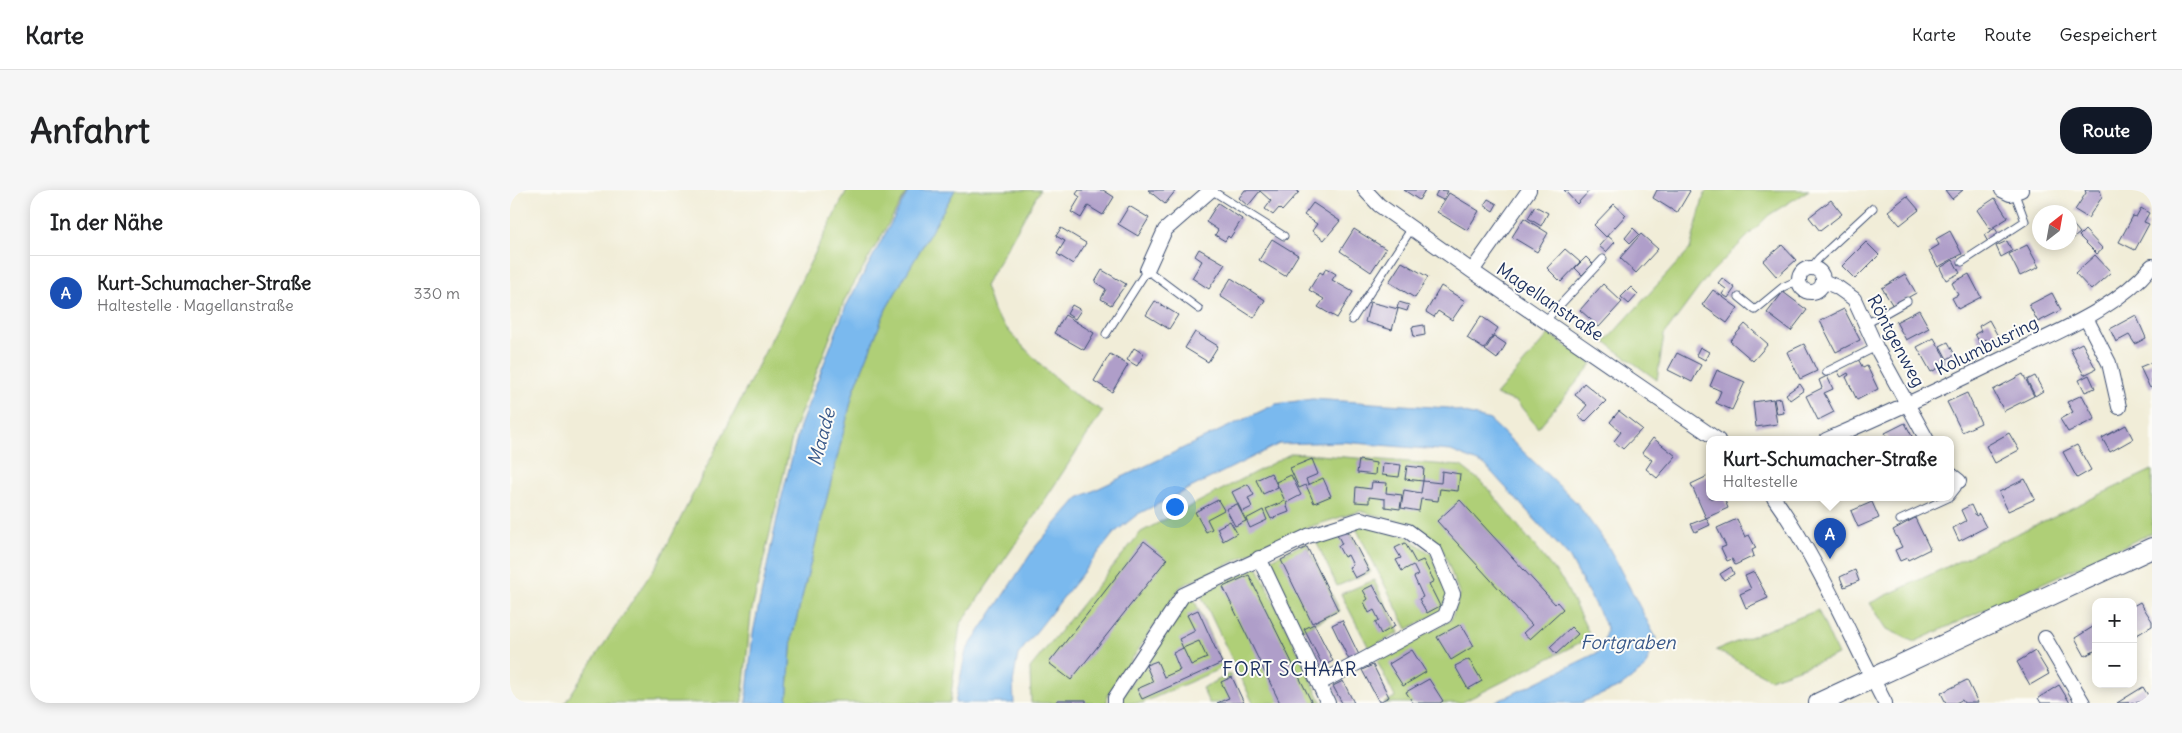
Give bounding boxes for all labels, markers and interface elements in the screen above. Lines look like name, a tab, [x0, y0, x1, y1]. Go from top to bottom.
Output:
text: Karte	[25, 20, 84, 50]
text: Karte	[1912, 23, 1956, 46]
text: Route	[1984, 23, 2031, 46]
text: Gespeichert	[2059, 23, 2157, 46]
button: Route	[2060, 107, 2152, 154]
text: Anfahrt	[30, 108, 150, 152]
north arrow	[2032, 205, 2077, 250]
text: In der Nähe	[50, 209, 163, 236]
street label: Magellanstraße	[1492, 257, 1608, 346]
text: Kurt-Schumacher-Straße	[97, 271, 311, 295]
text: A	[61, 283, 71, 303]
text: 330 m	[413, 283, 460, 303]
street label: Röntgenweg	[1862, 290, 1930, 391]
text: Haltestelle · Magellanstraße	[97, 295, 294, 315]
street label: Kolumbusring	[1931, 311, 2042, 380]
water label: Maade	[802, 404, 841, 468]
popup	[1706, 436, 1954, 501]
text: Kurt-Schumacher-Straße	[1723, 447, 1937, 471]
text: Haltestelle	[1723, 471, 1798, 491]
your location	[1162, 494, 1188, 520]
pin: A	[1814, 518, 1846, 559]
map controls	[2092, 598, 2137, 688]
button: +	[2092, 598, 2137, 643]
water label: Fortgraben	[1580, 630, 1677, 654]
button: −	[2092, 643, 2137, 688]
district label: FORT SCHAAR	[1222, 657, 1358, 681]

